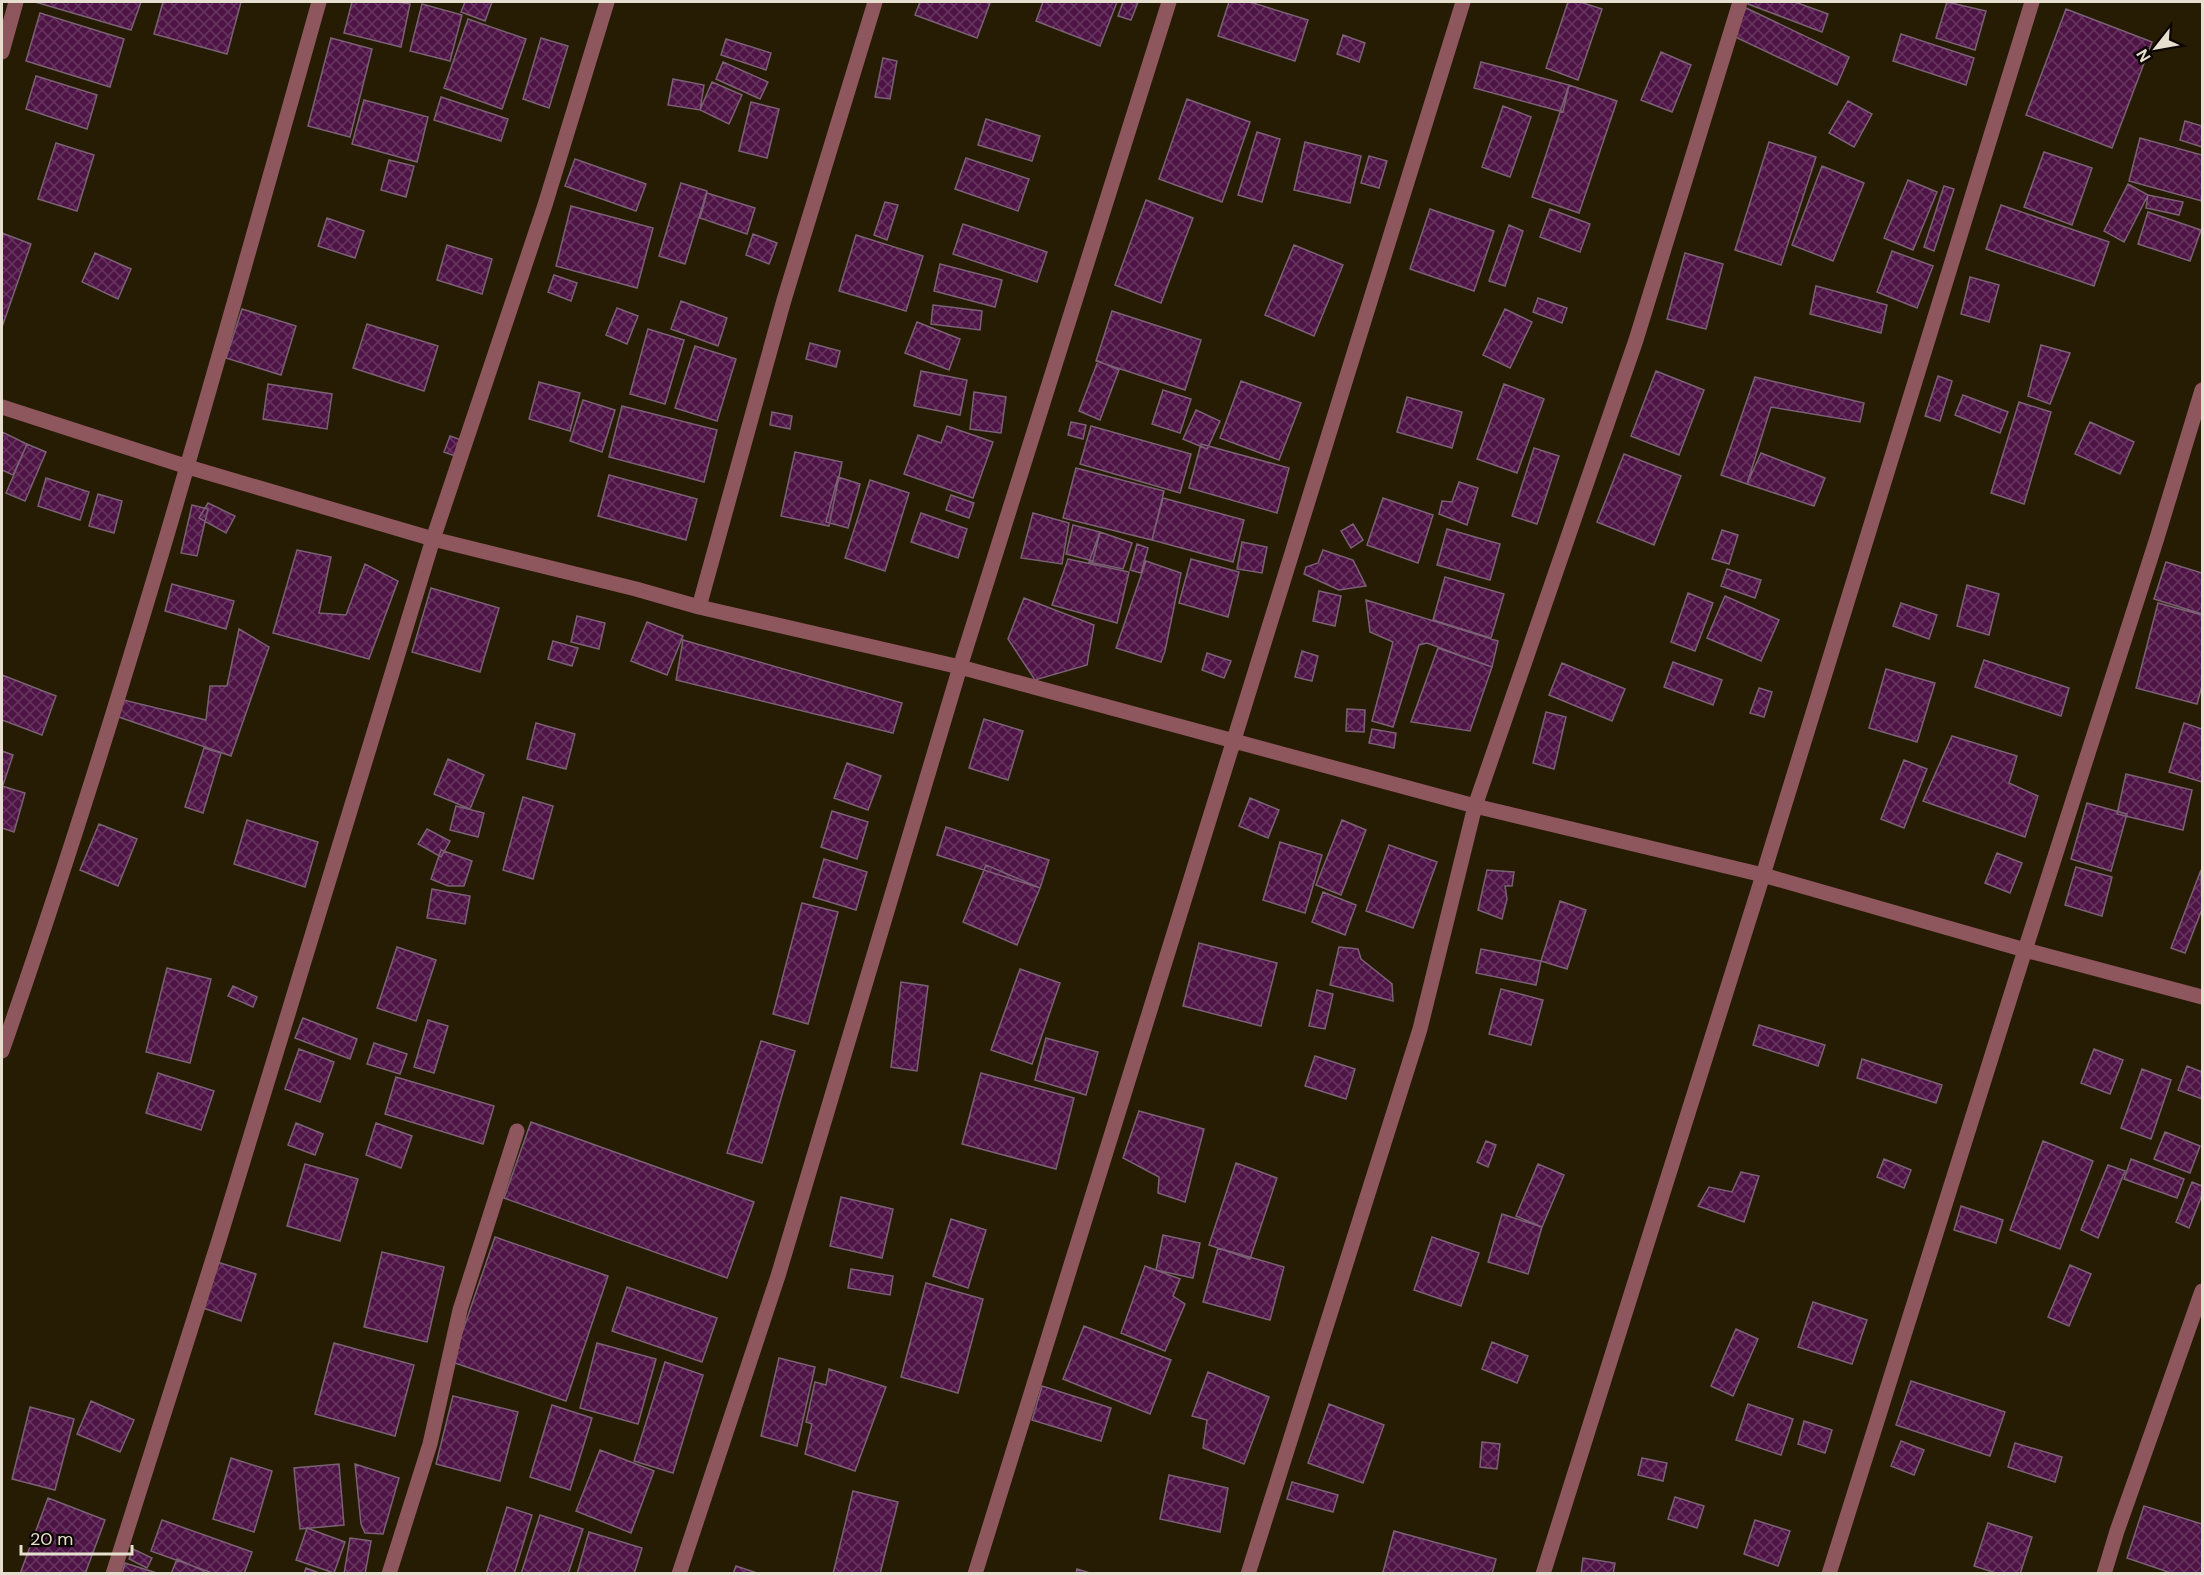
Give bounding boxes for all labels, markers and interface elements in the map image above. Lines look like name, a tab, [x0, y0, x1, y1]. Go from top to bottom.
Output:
north arrow	[2126, 18, 2186, 78]
text: N	[2132, 45, 2156, 66]
scale bar	[21, 1518, 132, 1556]
text: 20 m	[30, 1527, 73, 1551]

